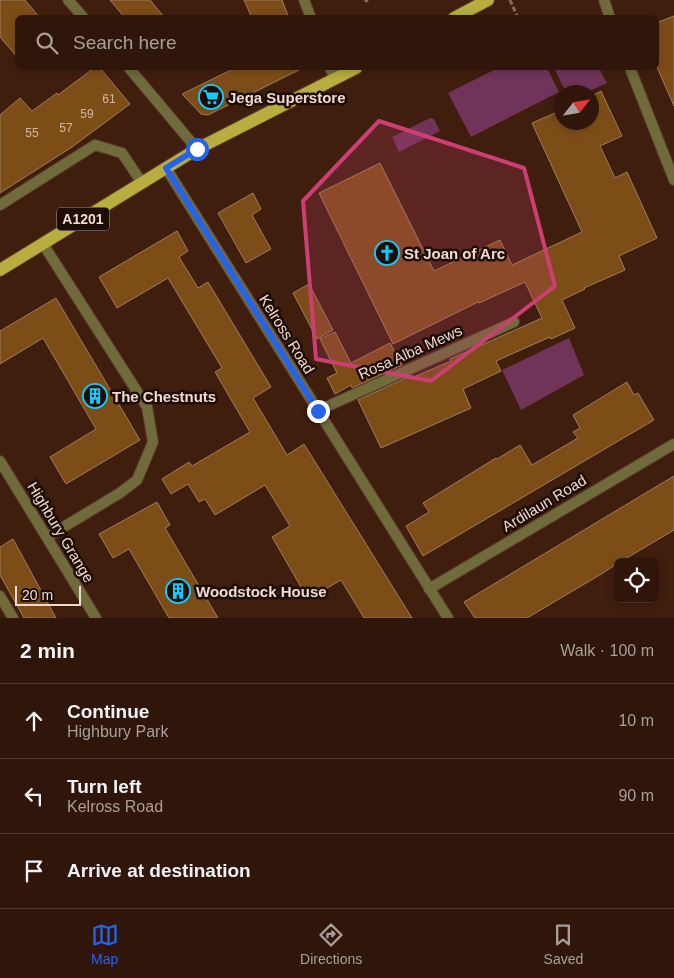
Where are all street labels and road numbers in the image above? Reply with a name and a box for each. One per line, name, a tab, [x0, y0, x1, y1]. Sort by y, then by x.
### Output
road number: A1201	[57, 208, 109, 230]
street label: Kelross Road	[256, 291, 318, 377]
street label: Rosa Alba Mews	[356, 322, 464, 382]
street label: Ardilaun Road	[499, 471, 589, 535]
street label: Highbury Grange	[24, 479, 98, 585]

